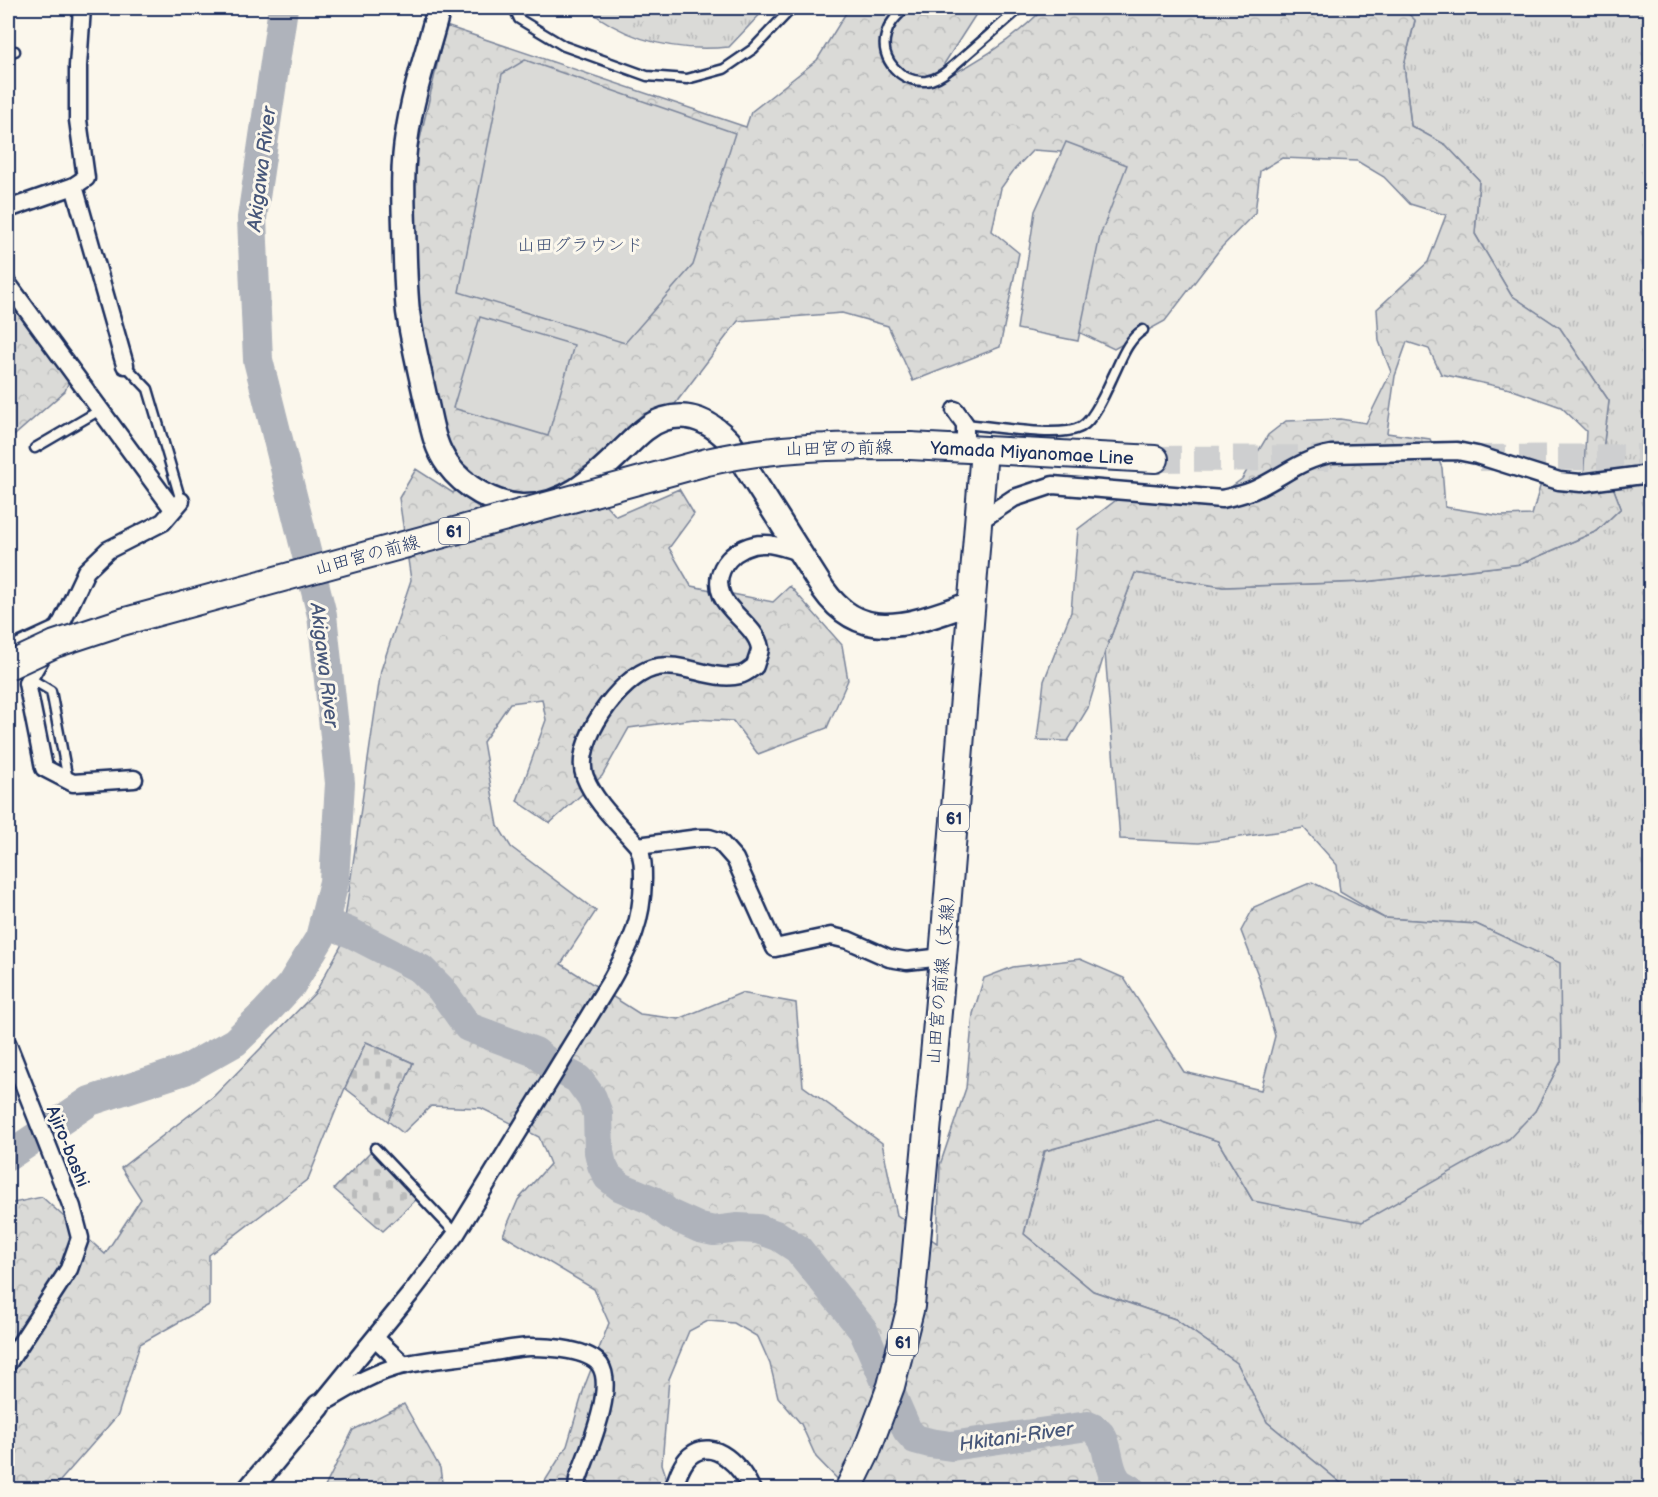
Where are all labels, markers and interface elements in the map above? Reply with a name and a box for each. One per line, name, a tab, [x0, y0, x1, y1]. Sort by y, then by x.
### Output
water label: Akigawa River	[242, 104, 282, 234]
park label: 山田グラウンド	[517, 235, 643, 256]
street label: 山田宮の前線	[785, 437, 893, 460]
street label: Yamada Miyanomae Line	[929, 438, 1134, 469]
road number: 61	[439, 518, 469, 544]
street label: 山田宮の前線	[312, 531, 422, 580]
water label: Akigawa River	[304, 600, 344, 731]
road number: 61	[939, 805, 969, 831]
street label: 山田宮の前線（支線）	[923, 884, 960, 1066]
street label: Ajiro-bashi	[42, 1102, 93, 1190]
road number: 61	[888, 1329, 918, 1355]
water label: Hkitani-River	[957, 1417, 1077, 1457]

